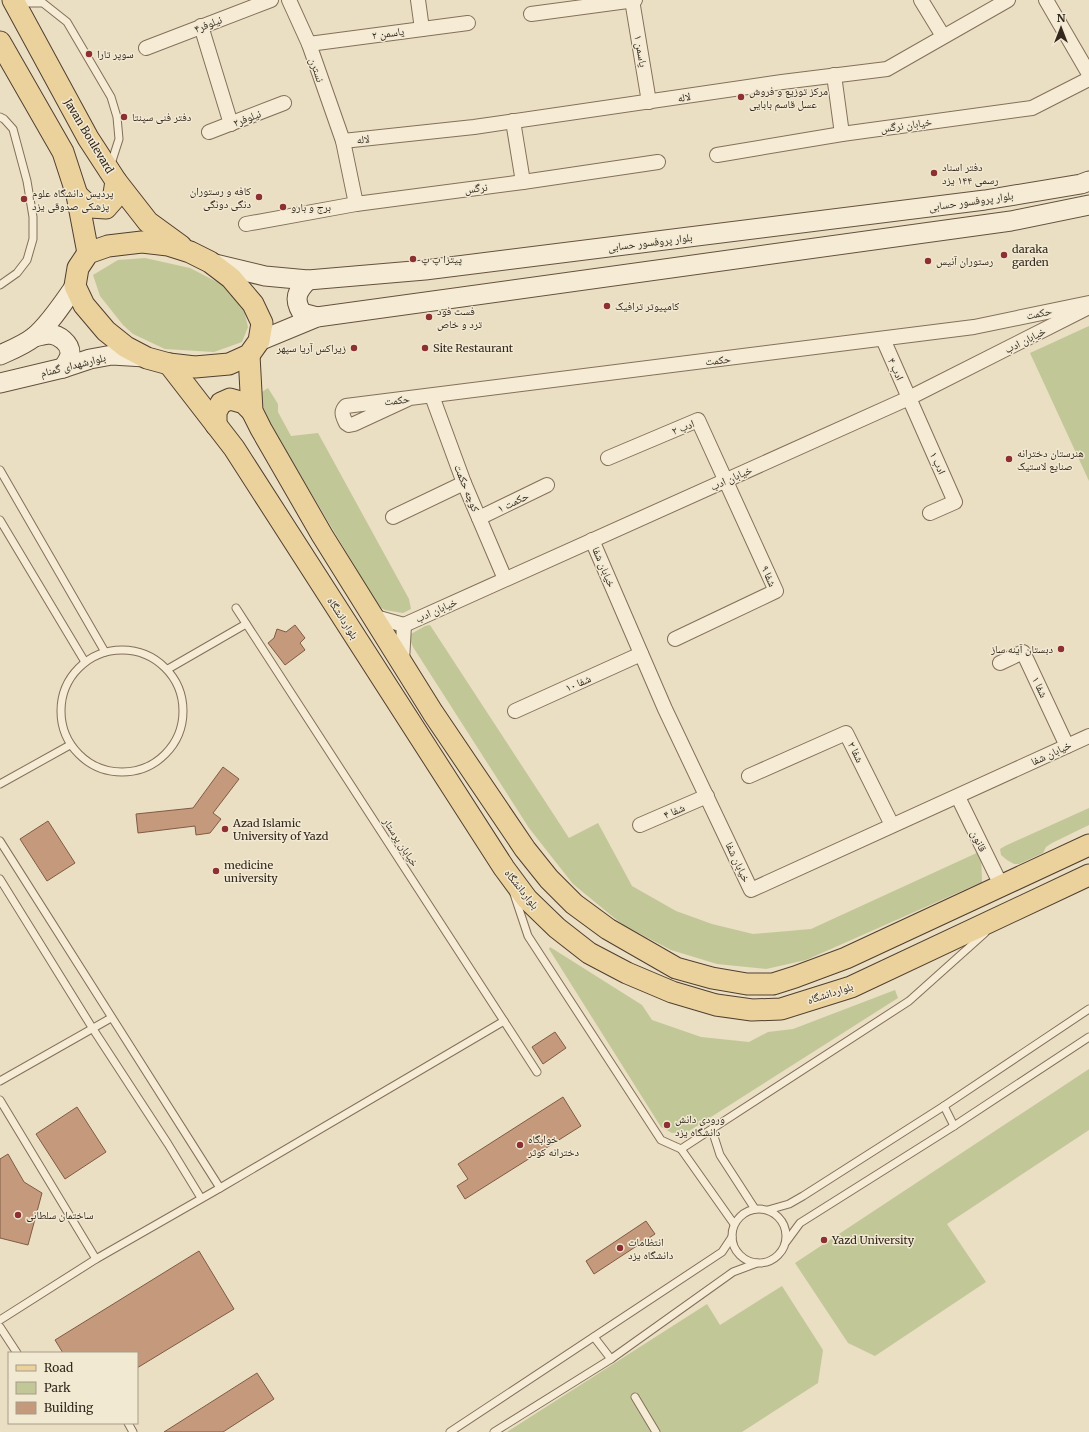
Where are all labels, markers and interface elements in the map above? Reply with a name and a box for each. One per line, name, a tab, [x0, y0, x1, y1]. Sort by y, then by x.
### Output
north arrow	[1041, 8, 1081, 48]
text: N	[1057, 11, 1066, 25]
street label: نیلوفر۴	[192, 12, 224, 36]
street label: یاسمن ۲	[371, 24, 406, 42]
street label: یاسمن ۱	[631, 34, 651, 69]
place label: سوپر تارا	[97, 47, 134, 61]
marker: سوپر تارا	[84, 49, 94, 59]
street label: نسترن	[306, 56, 328, 84]
place label: مرکز توزیع و فروش عسل قاسم بابایی	[749, 84, 828, 112]
street label: لاله	[676, 89, 692, 105]
marker: مرکز توزیع و فروش عسل قاسم بابایی	[736, 92, 746, 102]
street label: Javan Boulevard	[61, 95, 117, 176]
street label: نیلوفر۲	[231, 106, 263, 130]
place label: دفتر فنی سپنتا	[132, 110, 192, 124]
marker: دفتر فنی سپنتا	[119, 112, 129, 122]
street label: خیابان نرگس	[879, 114, 933, 136]
street label: لاله	[356, 131, 370, 147]
place label: دفتر اسناد رسمی ۱۴۴ یزد	[942, 160, 998, 187]
marker: دفتر اسناد رسمی ۱۴۴ یزد	[929, 168, 939, 178]
street label: نرگس	[464, 180, 488, 196]
place label: کافه و رستوران دنگی دونگی	[190, 184, 251, 211]
place label: پردیس دانشگاه علوم پزشکی صدوقی یزد	[32, 186, 114, 213]
street label: بلوار پروفسور حسابی	[928, 188, 1014, 214]
marker: کافه و رستوران دنگی دونگی	[254, 192, 264, 202]
marker: پردیس دانشگاه علوم پزشکی صدوقی یزد	[19, 194, 29, 204]
place label: برج و بارو	[291, 200, 331, 214]
marker: برج و بارو	[278, 202, 288, 212]
street label: بلوار پروفسور حسابی	[607, 230, 693, 254]
place label: daraka garden	[1012, 242, 1050, 269]
marker: daraka garden	[999, 250, 1009, 260]
place label: پیتزا پ پ	[421, 252, 462, 266]
marker: پیتزا پ پ	[408, 254, 418, 264]
place label: رستوران آنیس	[936, 254, 993, 268]
marker: رستوران آنیس	[923, 256, 933, 266]
place label: کامپیوتر ترافیک	[615, 299, 680, 313]
marker: کامپیوتر ترافیک	[602, 301, 612, 311]
street label: حکمت	[1025, 303, 1053, 323]
place label: فست فود ترد و خاص	[437, 304, 483, 331]
marker: فست فود ترد و خاص	[424, 312, 434, 322]
street label: خیابان ادب	[1002, 324, 1048, 356]
place label: زیراکس آریا سپهر	[276, 341, 346, 355]
place label: Site Restaurant	[433, 341, 514, 355]
marker: زیراکس آریا سپهر	[349, 343, 359, 353]
marker: Site Restaurant	[420, 343, 430, 353]
street label: بلوارشهدای گمنام	[39, 350, 107, 380]
street label: حکمت	[704, 351, 732, 369]
street label: ادب ۴	[885, 356, 907, 382]
street label: حکمت	[383, 391, 411, 409]
street label: ادب ۲	[670, 416, 696, 438]
place label: هنرستان دخترانه صنایع لاستیک	[1017, 446, 1084, 473]
street label: ادب ۱	[927, 450, 949, 476]
marker: هنرستان دخترانه صنایع لاستیک	[1004, 454, 1014, 464]
street label: کوچه حکمت	[451, 462, 483, 514]
street label: خیابان ادب	[708, 463, 754, 493]
street label: حکمت ۱	[495, 488, 531, 516]
street label: خیابان شفا	[589, 545, 619, 589]
street label: شفا ۹	[758, 563, 780, 589]
street label: بلواردانشگاه	[324, 594, 362, 642]
street label: خیابان ادب	[413, 595, 459, 625]
place label: دبستان آینه ساز	[990, 642, 1053, 656]
marker: دبستان آینه ساز	[1056, 644, 1066, 654]
street label: شفا ۱۰	[563, 671, 593, 695]
street label: شفا ۱	[1029, 674, 1051, 700]
street label: خیابان شفا	[1029, 738, 1073, 768]
street label: شفا ۲	[845, 739, 867, 765]
street label: شفا ۴	[661, 800, 687, 822]
street label: خیابان پرستار	[380, 814, 422, 869]
place label: Azad Islamic University of Yazd	[232, 816, 329, 843]
marker: Azad Islamic University of Yazd	[220, 824, 230, 834]
street label: قانون	[968, 828, 990, 854]
street label: خیابان شفا	[723, 840, 753, 884]
place label: medicine university	[224, 858, 278, 885]
marker: medicine university	[211, 866, 221, 876]
street label: بلواردانشگاه	[502, 866, 542, 912]
street label: بلواردانشگاه	[805, 979, 855, 1007]
place label: ورودی دانش دانشگاه یزد	[675, 1112, 725, 1139]
marker: ورودی دانش دانشگاه یزد	[662, 1120, 672, 1130]
place label: خوابگاه دخترانه کوثر	[527, 1132, 580, 1159]
marker: خوابگاه دخترانه کوثر	[515, 1140, 525, 1150]
place label: ساختمان سلطانی	[26, 1208, 94, 1222]
marker: ساختمان سلطانی	[13, 1210, 23, 1220]
place label: Yazd University	[831, 1233, 915, 1247]
place label: انتظامات دانشگاه یزد	[628, 1235, 674, 1262]
marker: Yazd University	[819, 1235, 829, 1245]
marker: انتظامات دانشگاه یزد	[615, 1243, 625, 1253]
legend	[8, 1352, 138, 1424]
text: Road	[44, 1360, 73, 1375]
text: Park	[44, 1380, 71, 1395]
text: Building	[44, 1400, 94, 1415]

